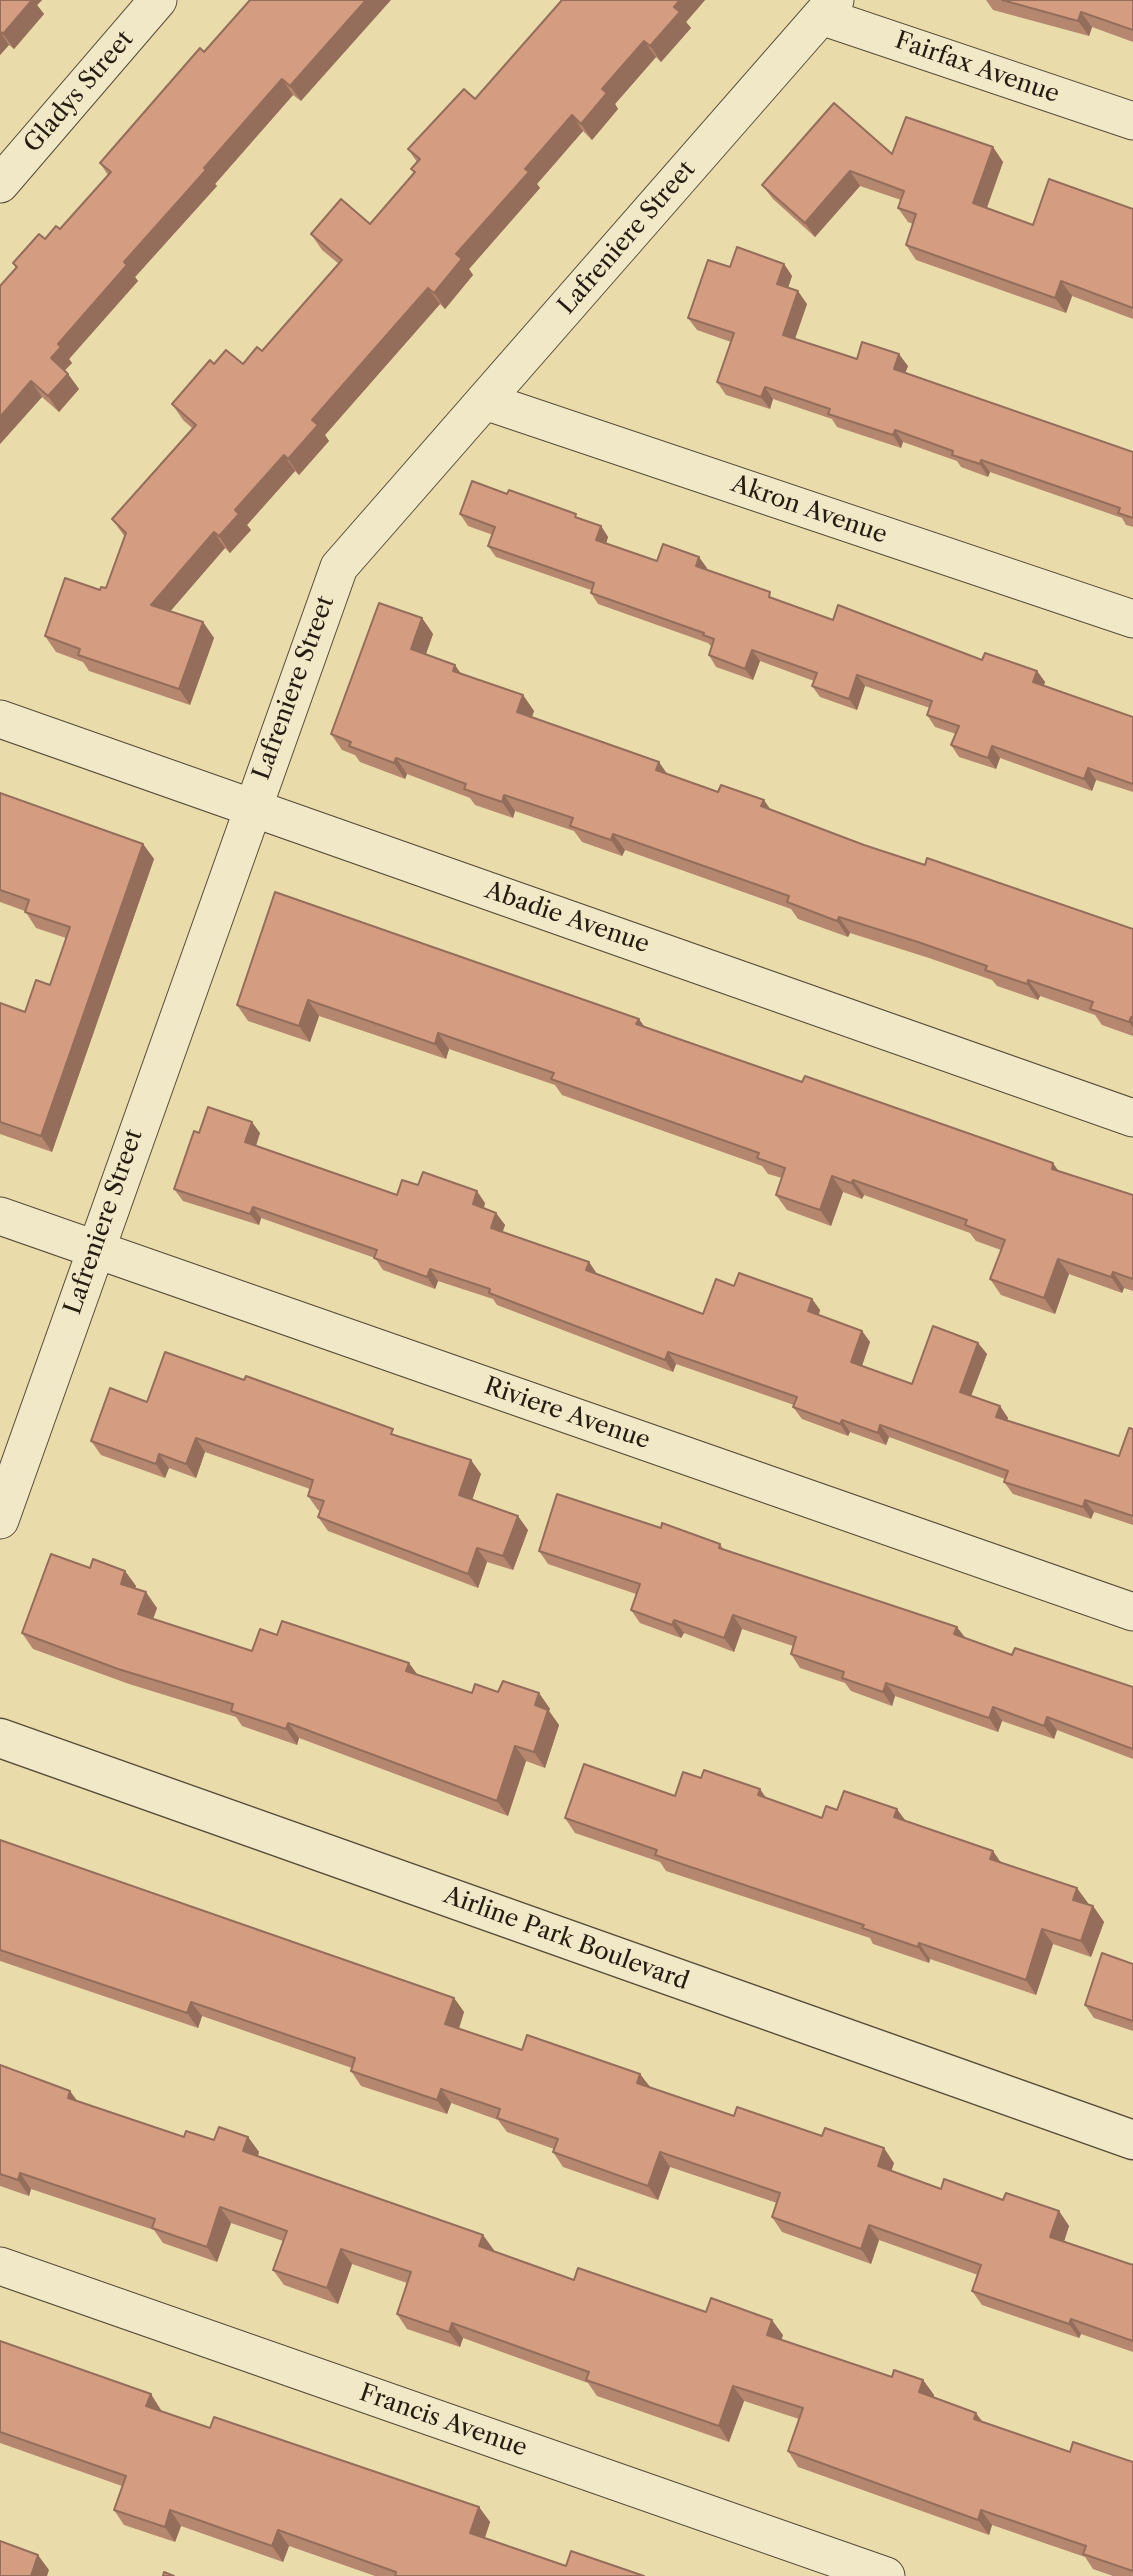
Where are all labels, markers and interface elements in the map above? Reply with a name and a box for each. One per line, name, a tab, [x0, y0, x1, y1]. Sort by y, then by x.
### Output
street label: Gladys Street	[18, 25, 140, 159]
street label: Fairfax Avenue	[891, 26, 1063, 110]
street label: Lafreniere Street	[553, 155, 701, 321]
street label: Akron Avenue	[727, 470, 891, 550]
street label: Lafreniere Street	[247, 592, 341, 784]
street label: Abadie Avenue	[481, 876, 653, 960]
street label: Lafreniere Street	[59, 1126, 149, 1318]
street label: Riviere Avenue	[480, 1372, 654, 1456]
street label: Airline Park Boulevard	[439, 1881, 693, 1997]
street label: Francis Avenue	[355, 2379, 531, 2463]

